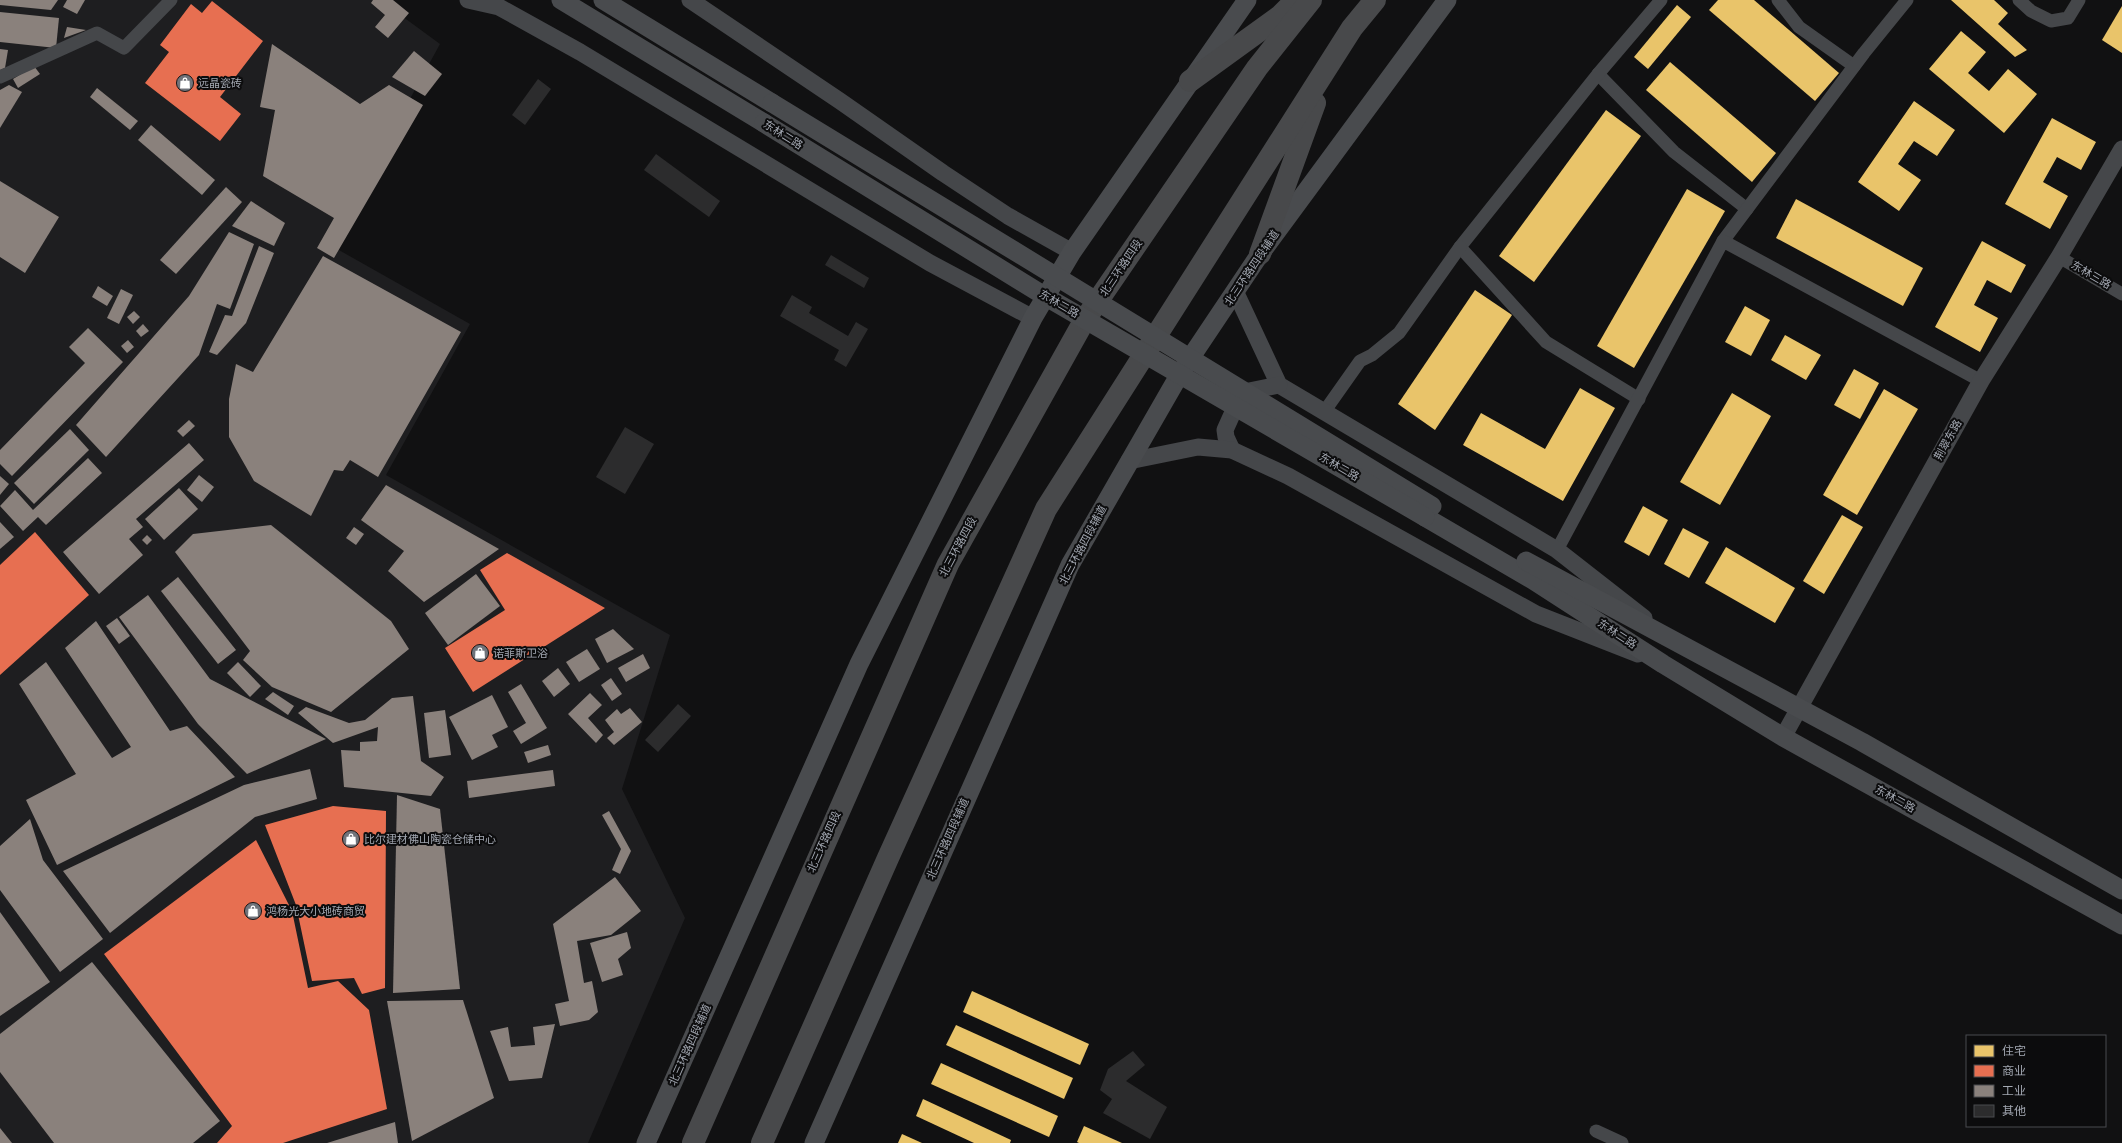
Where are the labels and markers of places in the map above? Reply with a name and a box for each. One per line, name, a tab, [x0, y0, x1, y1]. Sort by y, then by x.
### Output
shop icon: 远晶瓷砖	[175, 73, 195, 93]
place label: 远晶瓷砖	[198, 77, 242, 90]
shop icon: 诺菲斯卫浴	[470, 643, 490, 663]
place label: 诺菲斯卫浴	[493, 647, 548, 660]
shop icon: 比尔建材佛山陶瓷仓储中心	[341, 829, 361, 849]
place label: 比尔建材佛山陶瓷仓储中心	[364, 833, 496, 846]
shop icon: 鸿杨光大小地砖商贸	[243, 901, 263, 921]
place label: 鸿杨光大小地砖商贸	[266, 905, 365, 918]

